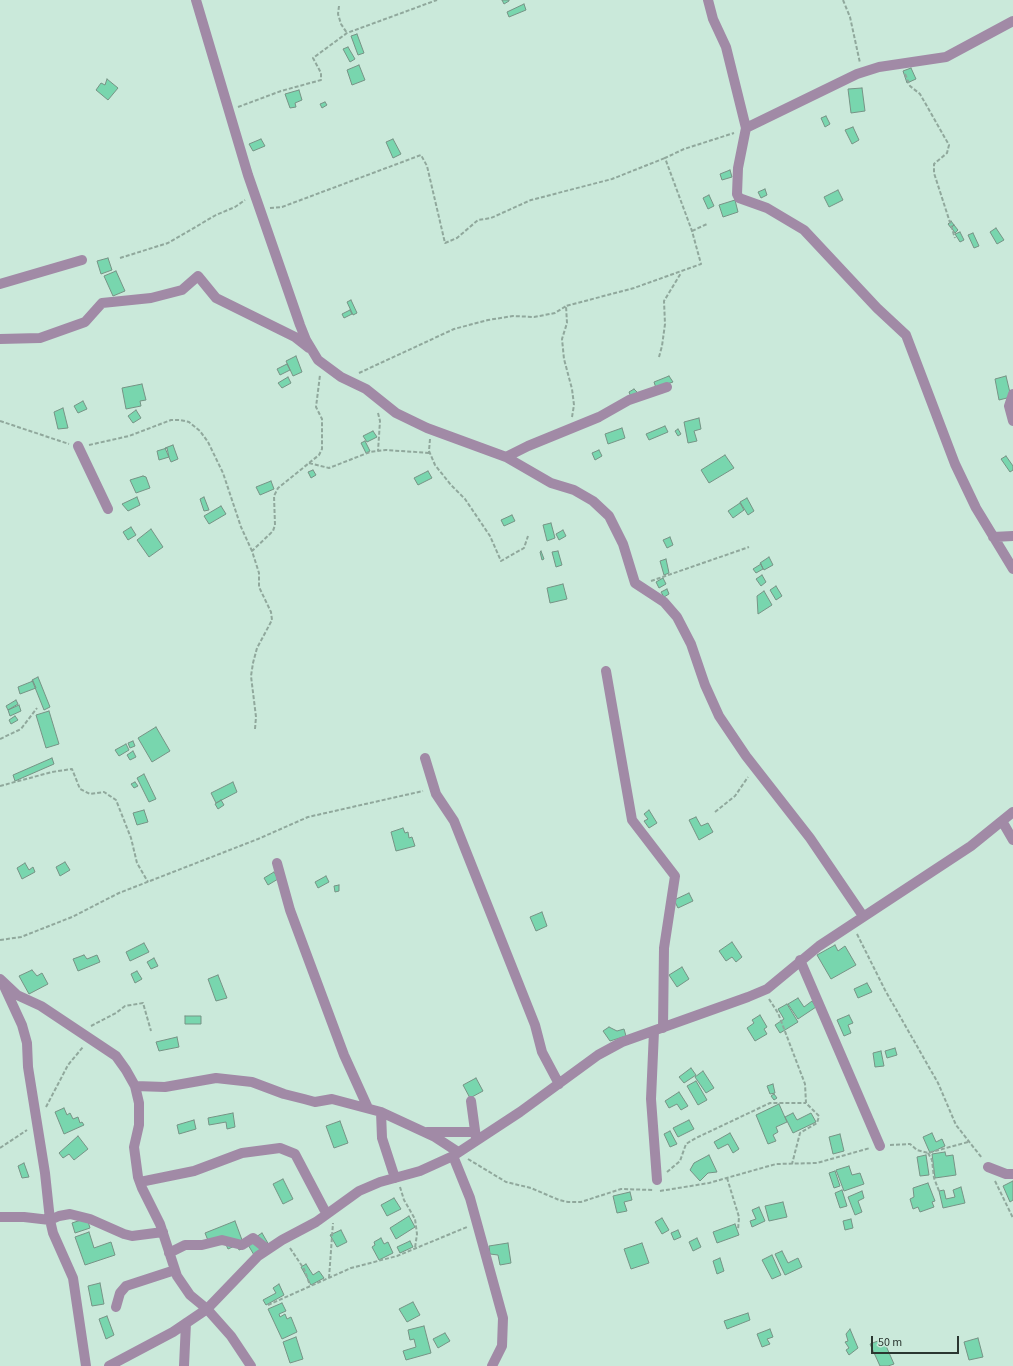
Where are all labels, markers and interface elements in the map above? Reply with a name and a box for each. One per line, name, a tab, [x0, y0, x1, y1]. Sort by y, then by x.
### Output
scale bar	[873, 1328, 961, 1354]
text: 50 m	[878, 1334, 902, 1351]

